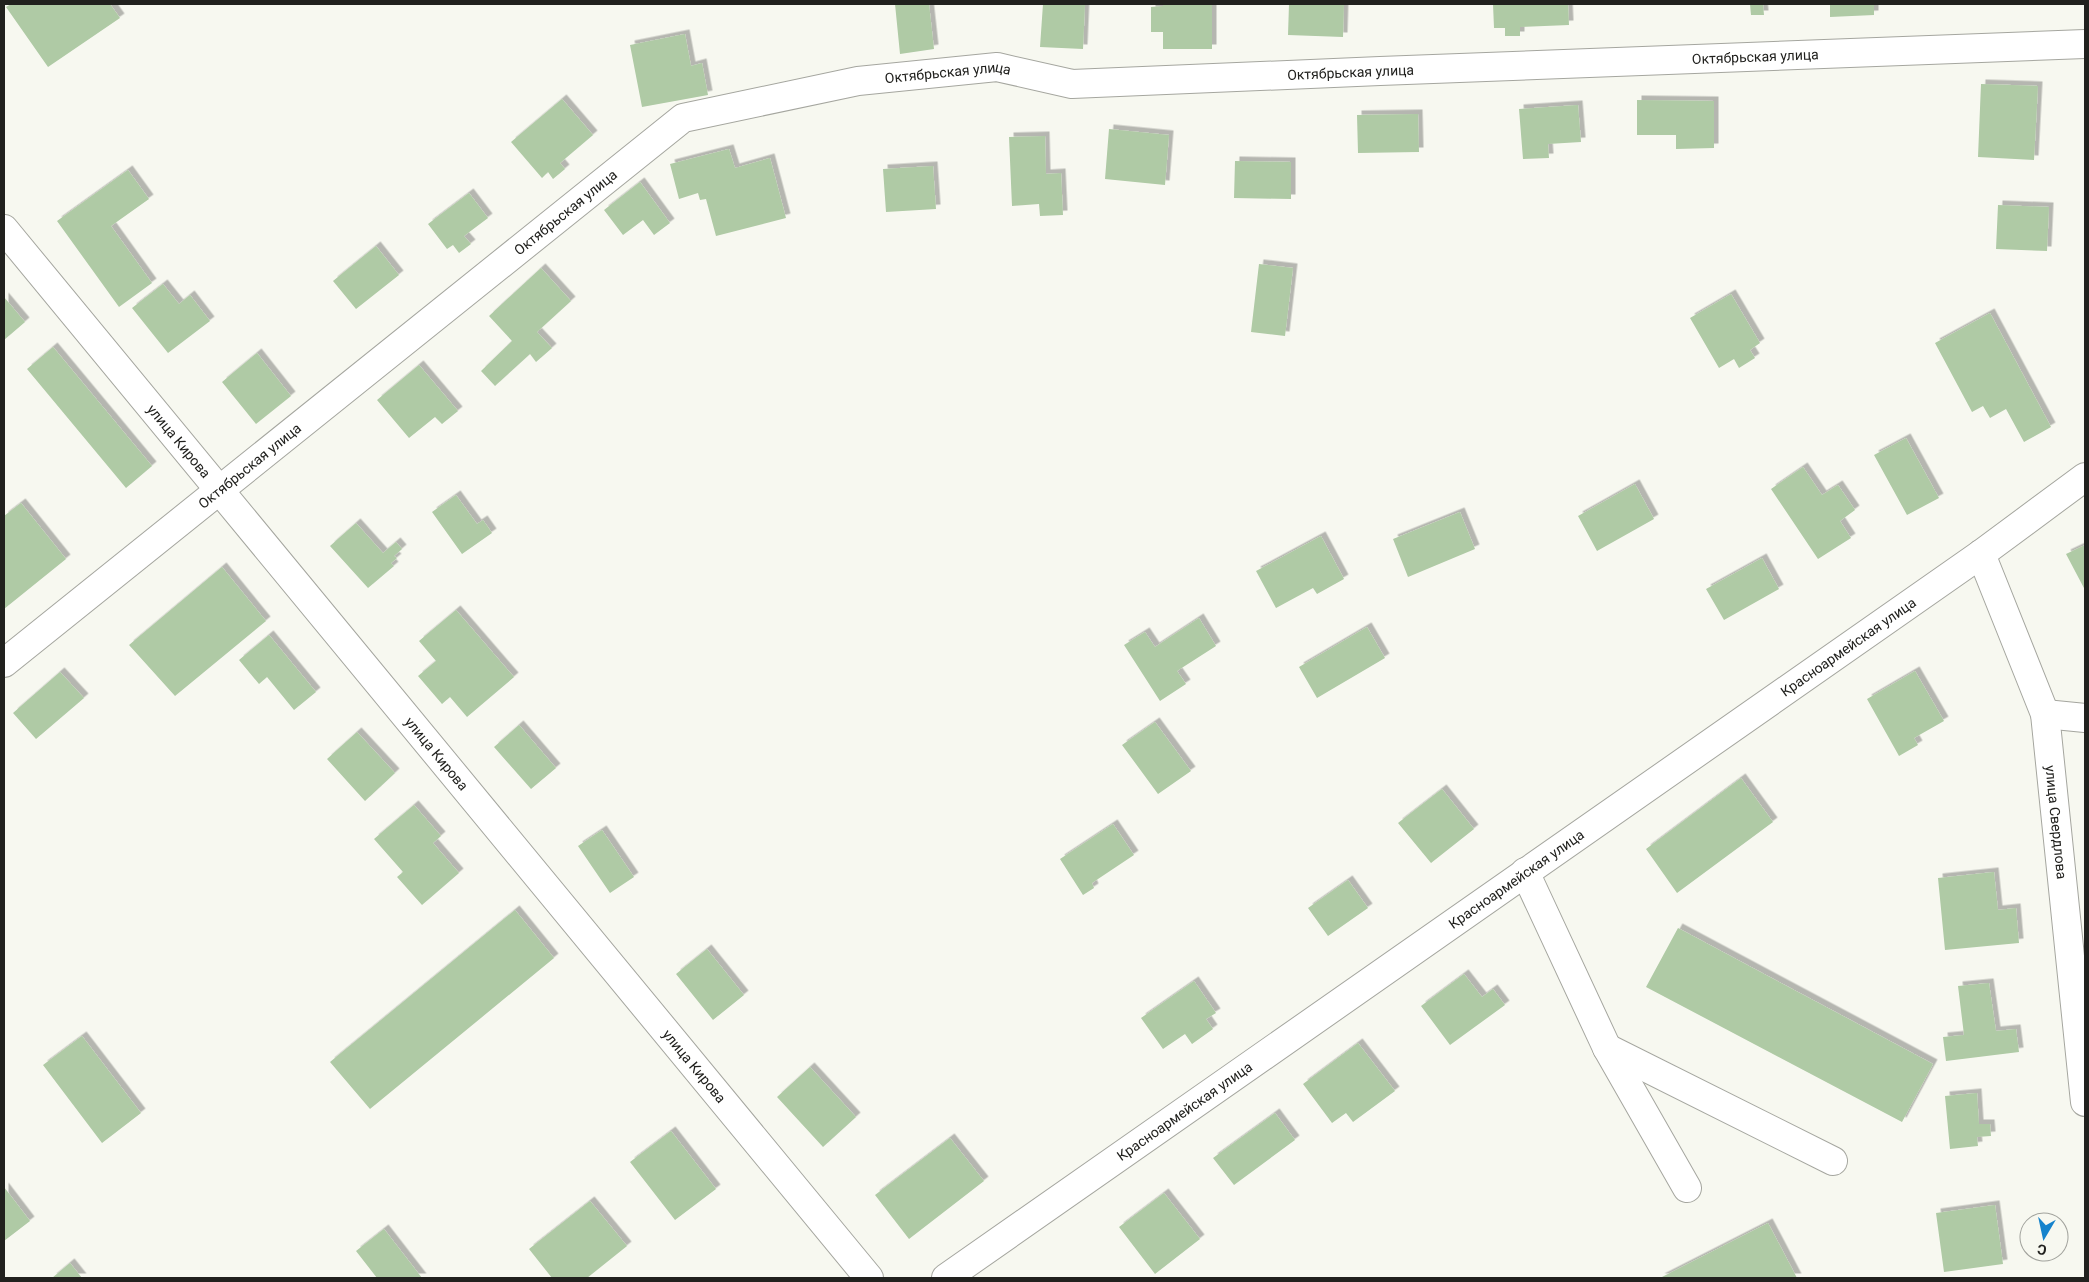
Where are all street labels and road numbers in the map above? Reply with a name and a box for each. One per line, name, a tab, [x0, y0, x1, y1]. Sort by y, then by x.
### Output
street label: Октябрьская улица	[1692, 46, 1819, 67]
street label: Октябрьская улица	[884, 59, 1013, 86]
street label: Октябрьская улица	[1287, 62, 1414, 83]
street label: Октябрьская улица	[511, 166, 620, 258]
street label: улица Кирова	[144, 401, 214, 481]
street label: Октябрьская улица	[195, 420, 304, 512]
street label: Красноармейская улица	[1777, 594, 1919, 700]
street label: улица Кирова	[402, 714, 472, 794]
street label: улица Свердлова	[2042, 764, 2070, 880]
street label: Красноармейская улица	[1446, 826, 1587, 932]
street label: улица Кирова	[659, 1026, 729, 1106]
street label: Красноармейская улица	[1114, 1058, 1255, 1164]

